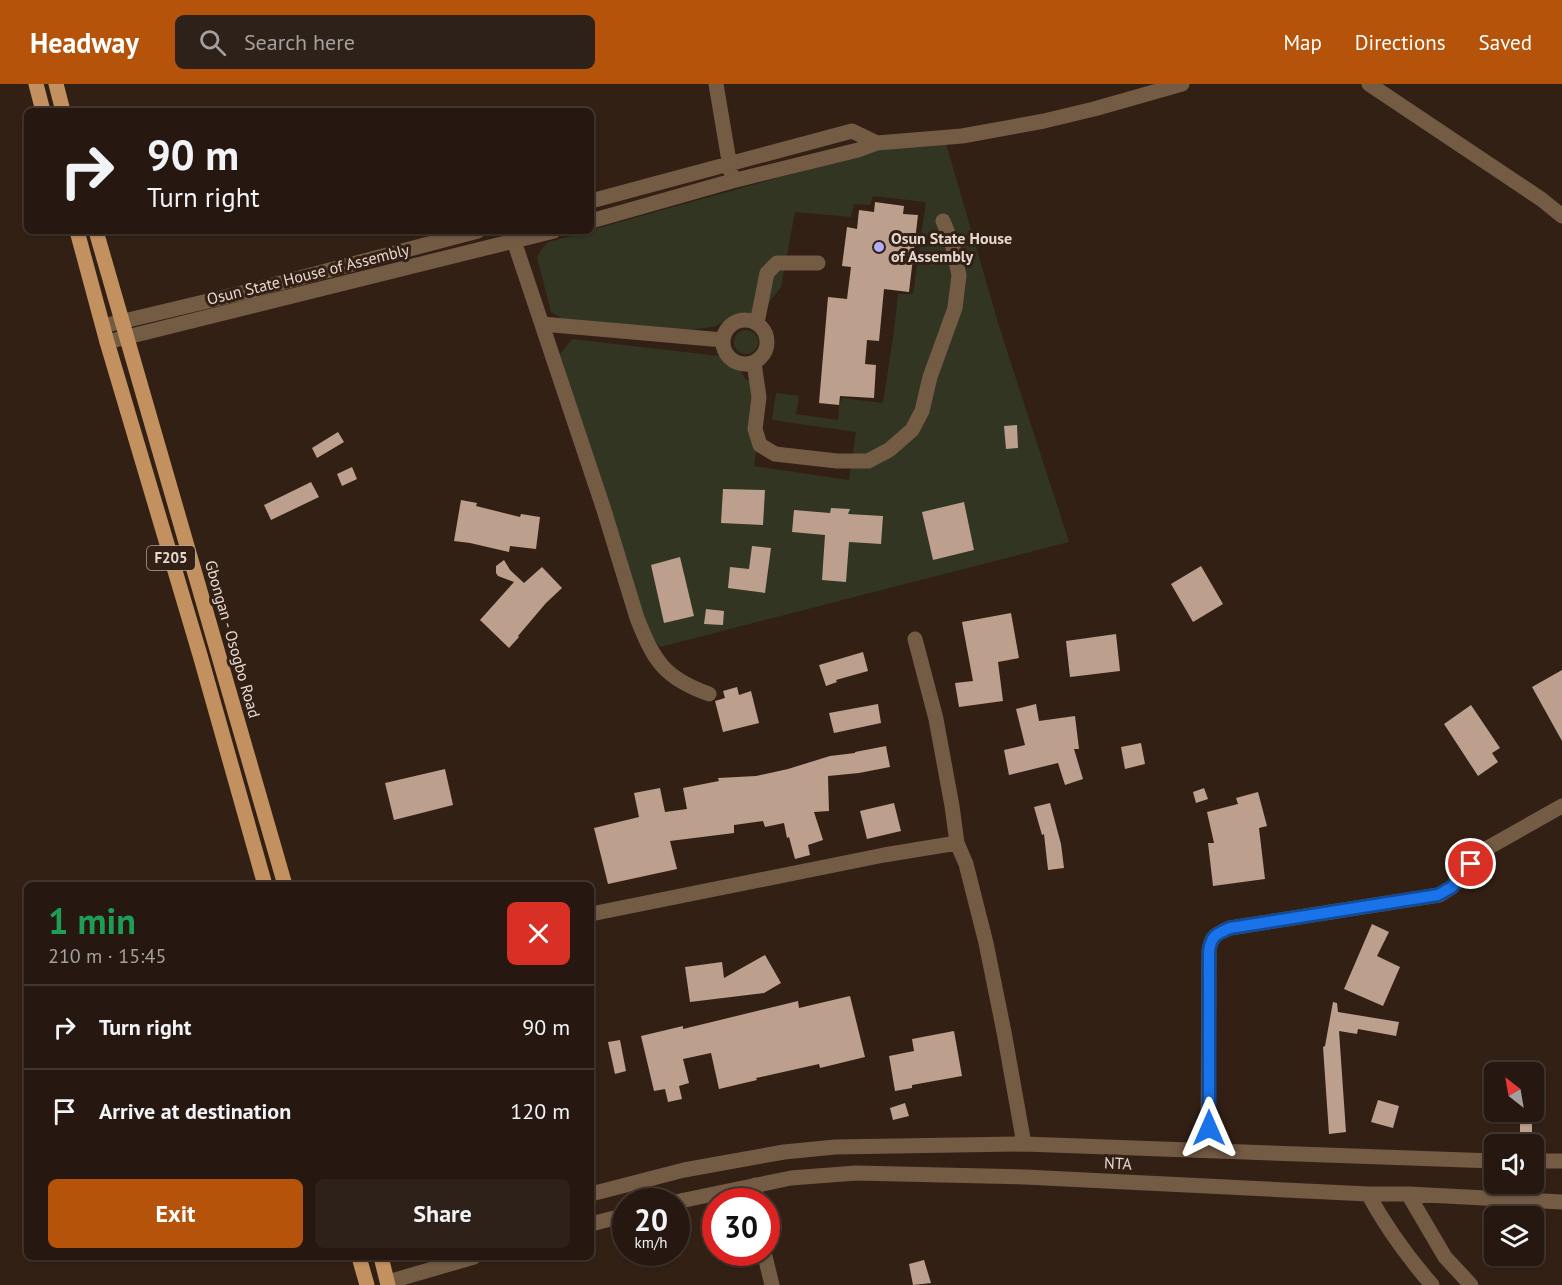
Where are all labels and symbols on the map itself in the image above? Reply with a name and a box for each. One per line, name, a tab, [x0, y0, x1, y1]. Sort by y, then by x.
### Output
place label: Osun State House of Assembly	[891, 228, 1012, 266]
street label: Osun State House of Assembly	[205, 239, 412, 309]
marker: Osun State House of Assembly	[872, 240, 886, 254]
road number: F205	[147, 546, 195, 570]
street label: Gbongan - Osogbo Road	[201, 558, 265, 720]
pin	[1445, 838, 1496, 889]
north arrow	[1484, 1062, 1544, 1122]
position arrow	[1177, 1096, 1241, 1160]
street label: NTA	[1104, 1152, 1133, 1174]
speed limit sign: 30	[702, 1188, 780, 1266]

